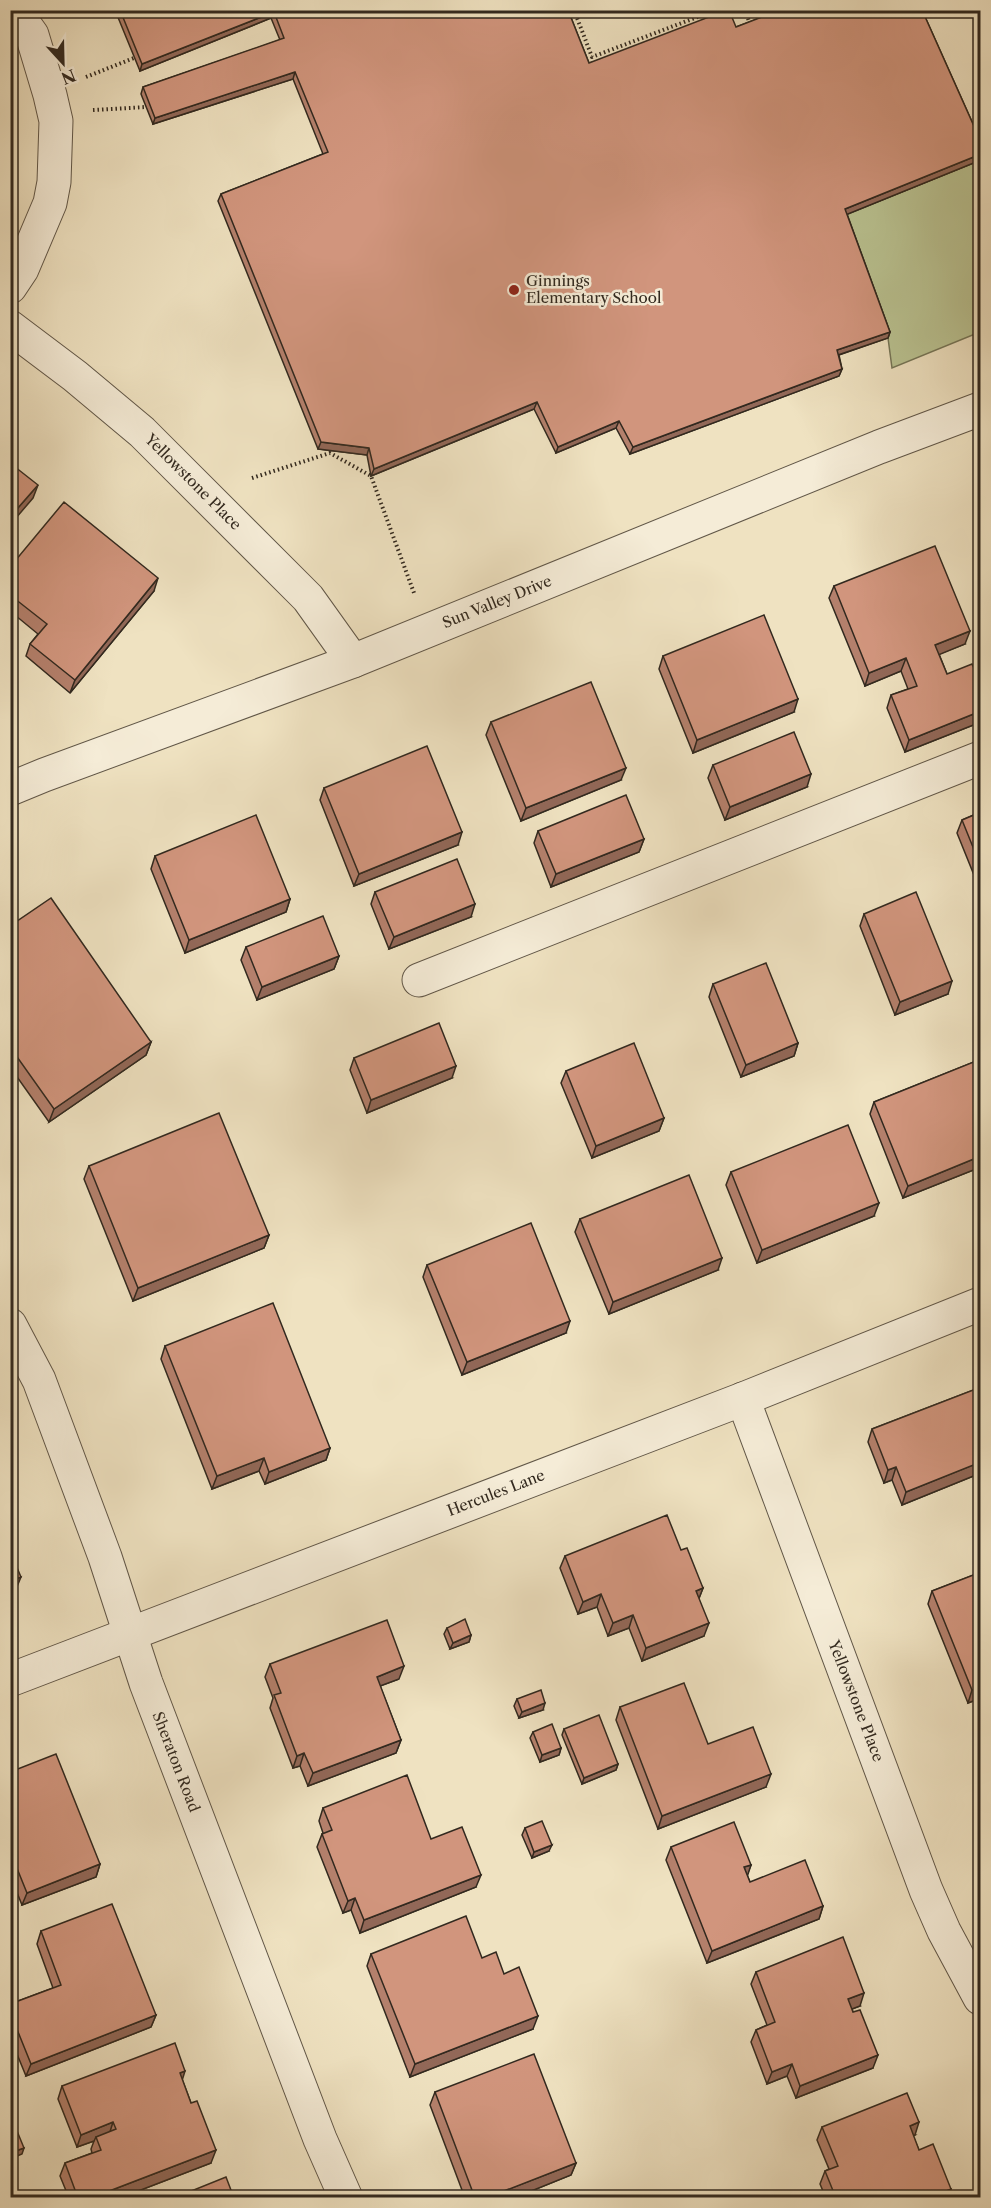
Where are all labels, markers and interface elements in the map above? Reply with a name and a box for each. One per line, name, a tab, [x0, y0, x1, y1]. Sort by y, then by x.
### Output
north arrow	[33, 33, 93, 93]
text: N	[58, 65, 79, 89]
place label: Ginnings Elementary School	[526, 271, 662, 307]
marker: Ginnings Elementary School	[507, 283, 521, 297]
street label: Yellowstone Place	[141, 429, 245, 534]
street label: Sun Valley Drive	[439, 571, 554, 632]
street label: Hercules Lane	[444, 1465, 547, 1520]
street label: Yellowstone Place	[824, 1637, 888, 1764]
street label: Sheraton Road	[149, 1709, 204, 1815]

